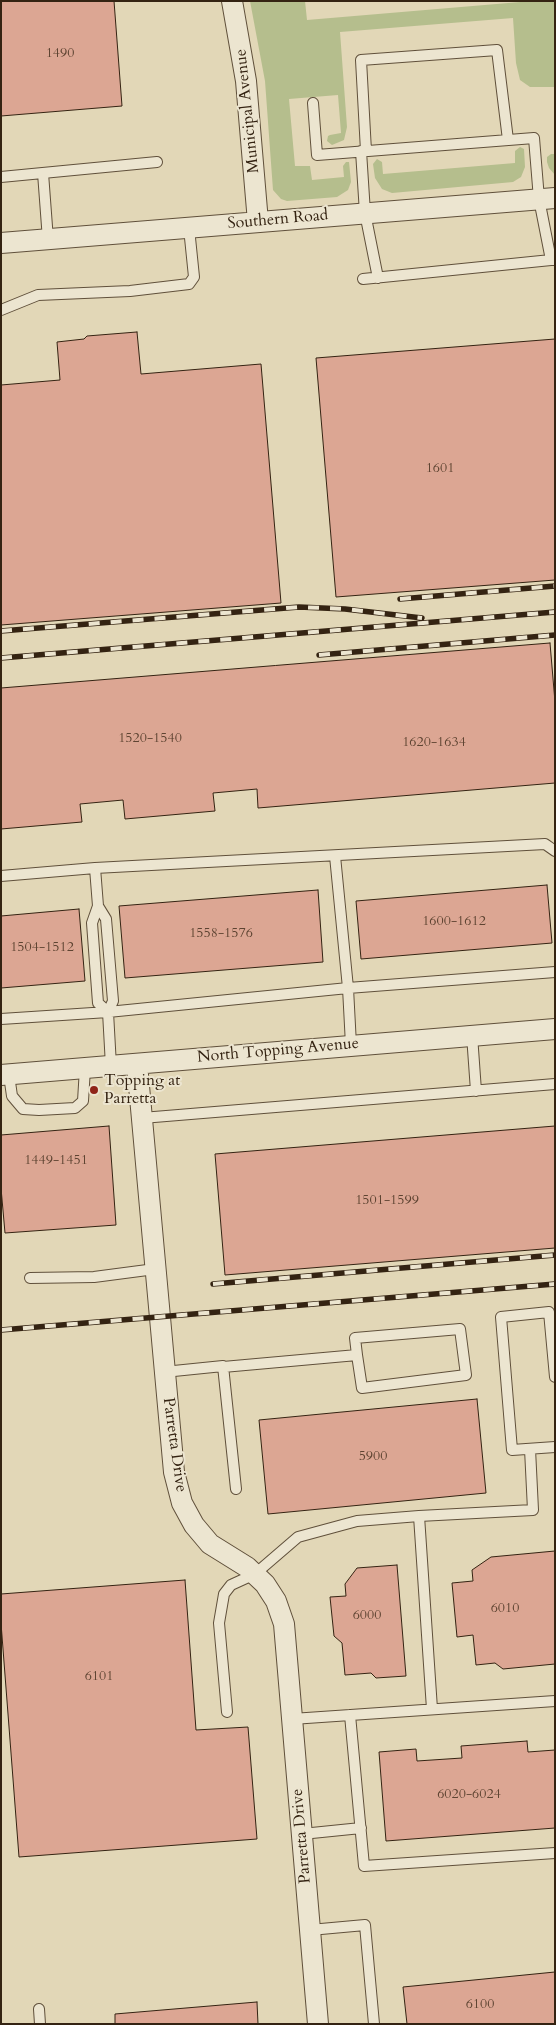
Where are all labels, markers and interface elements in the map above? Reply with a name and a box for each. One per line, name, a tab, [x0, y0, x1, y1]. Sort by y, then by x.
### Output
house number: 1490	[46, 46, 74, 62]
street label: Municipal Avenue	[232, 48, 264, 174]
street label: Southern Road	[227, 206, 329, 234]
house number: 1601	[426, 461, 454, 477]
house number: 1520-1540	[118, 731, 182, 747]
house number: 1620-1634	[402, 735, 466, 751]
house number: 1600-1612	[422, 914, 486, 930]
house number: 1558-1576	[189, 926, 253, 942]
house number: 1504-1512	[10, 940, 74, 956]
street label: North Topping Avenue	[196, 1034, 360, 1068]
place label: Topping at Parretta	[104, 1071, 180, 1109]
marker: Topping at Parretta	[88, 1084, 100, 1096]
house number: 1449-1451	[24, 1153, 88, 1169]
house number: 1501-1599	[355, 1193, 419, 1209]
street label: Parretta Drive	[158, 1396, 190, 1494]
house number: 5900	[359, 1449, 387, 1465]
house number: 6010	[491, 1601, 519, 1617]
house number: 6000	[353, 1608, 381, 1624]
house number: 6101	[85, 1669, 113, 1685]
house number: 6020-6024	[437, 1787, 501, 1803]
street label: Parretta Drive	[288, 1788, 316, 1884]
house number: 6100	[466, 1997, 494, 2013]

